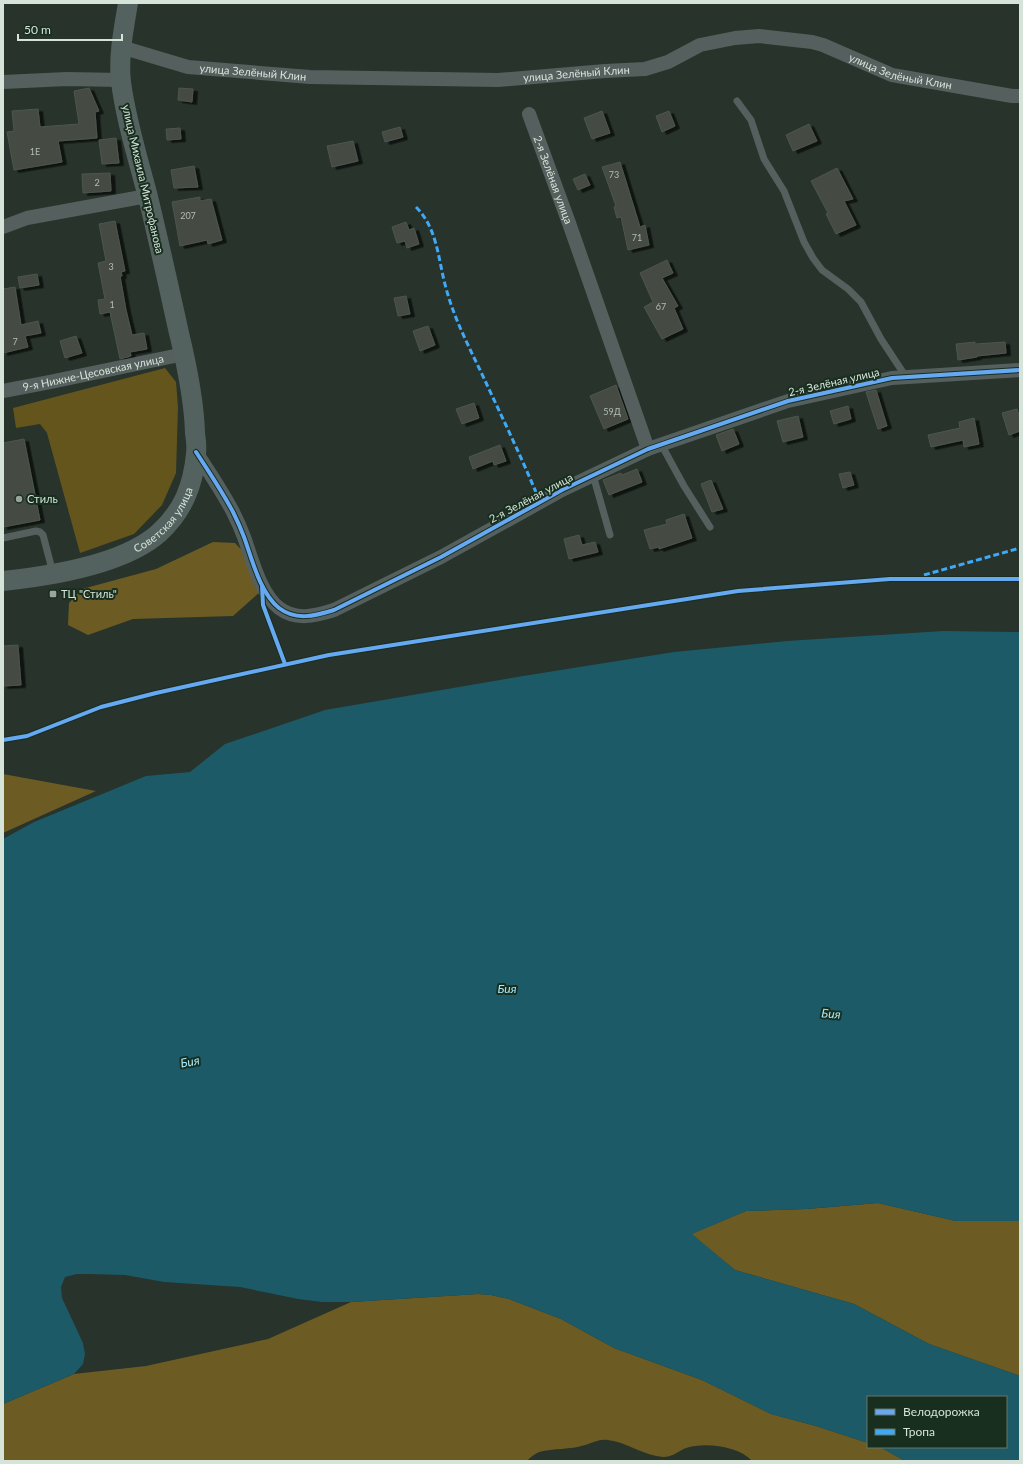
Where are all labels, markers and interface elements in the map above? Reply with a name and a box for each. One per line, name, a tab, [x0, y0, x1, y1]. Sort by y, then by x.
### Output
scale bar	[18, 16, 122, 42]
text: 50 m	[24, 22, 51, 37]
street label: улица Зелёный Клин	[847, 50, 953, 91]
street label: улица Зелёный Клин	[199, 61, 307, 83]
street label: улица Зелёный Клин	[523, 63, 630, 84]
street label: улица Михаила Митрофанова	[120, 103, 167, 255]
street label: 2-я Зелёная улица	[531, 134, 576, 225]
house number: 1Е	[30, 146, 40, 157]
house number: 73	[609, 169, 619, 180]
house number: 2	[94, 177, 100, 188]
house number: 207	[180, 210, 196, 221]
house number: 71	[632, 232, 642, 243]
house number: 3	[108, 261, 114, 272]
house number: 1	[109, 299, 115, 310]
house number: 67	[656, 301, 666, 312]
house number: 7	[12, 336, 18, 347]
street label: 9-я Нижне-Цесовская улица	[21, 351, 165, 393]
street label: 2-я Зелёная улица	[787, 365, 881, 398]
house number: 59Д	[603, 406, 621, 417]
street label: 2-я Зелёная улица	[487, 470, 575, 525]
street label: Советская улица	[131, 485, 195, 555]
place label: Стиль	[27, 492, 58, 505]
marker: Стиль	[14, 494, 24, 504]
place label: ТЦ "Стиль"	[61, 587, 117, 600]
marker: ТЦ "Стиль"	[48, 589, 58, 599]
water label: Бия	[497, 981, 517, 996]
water label: Бия	[821, 1005, 841, 1022]
water label: Бия	[179, 1052, 201, 1071]
legend	[867, 1396, 1007, 1448]
text: Велодорожка	[903, 1404, 980, 1419]
text: Тропа	[903, 1424, 935, 1439]

